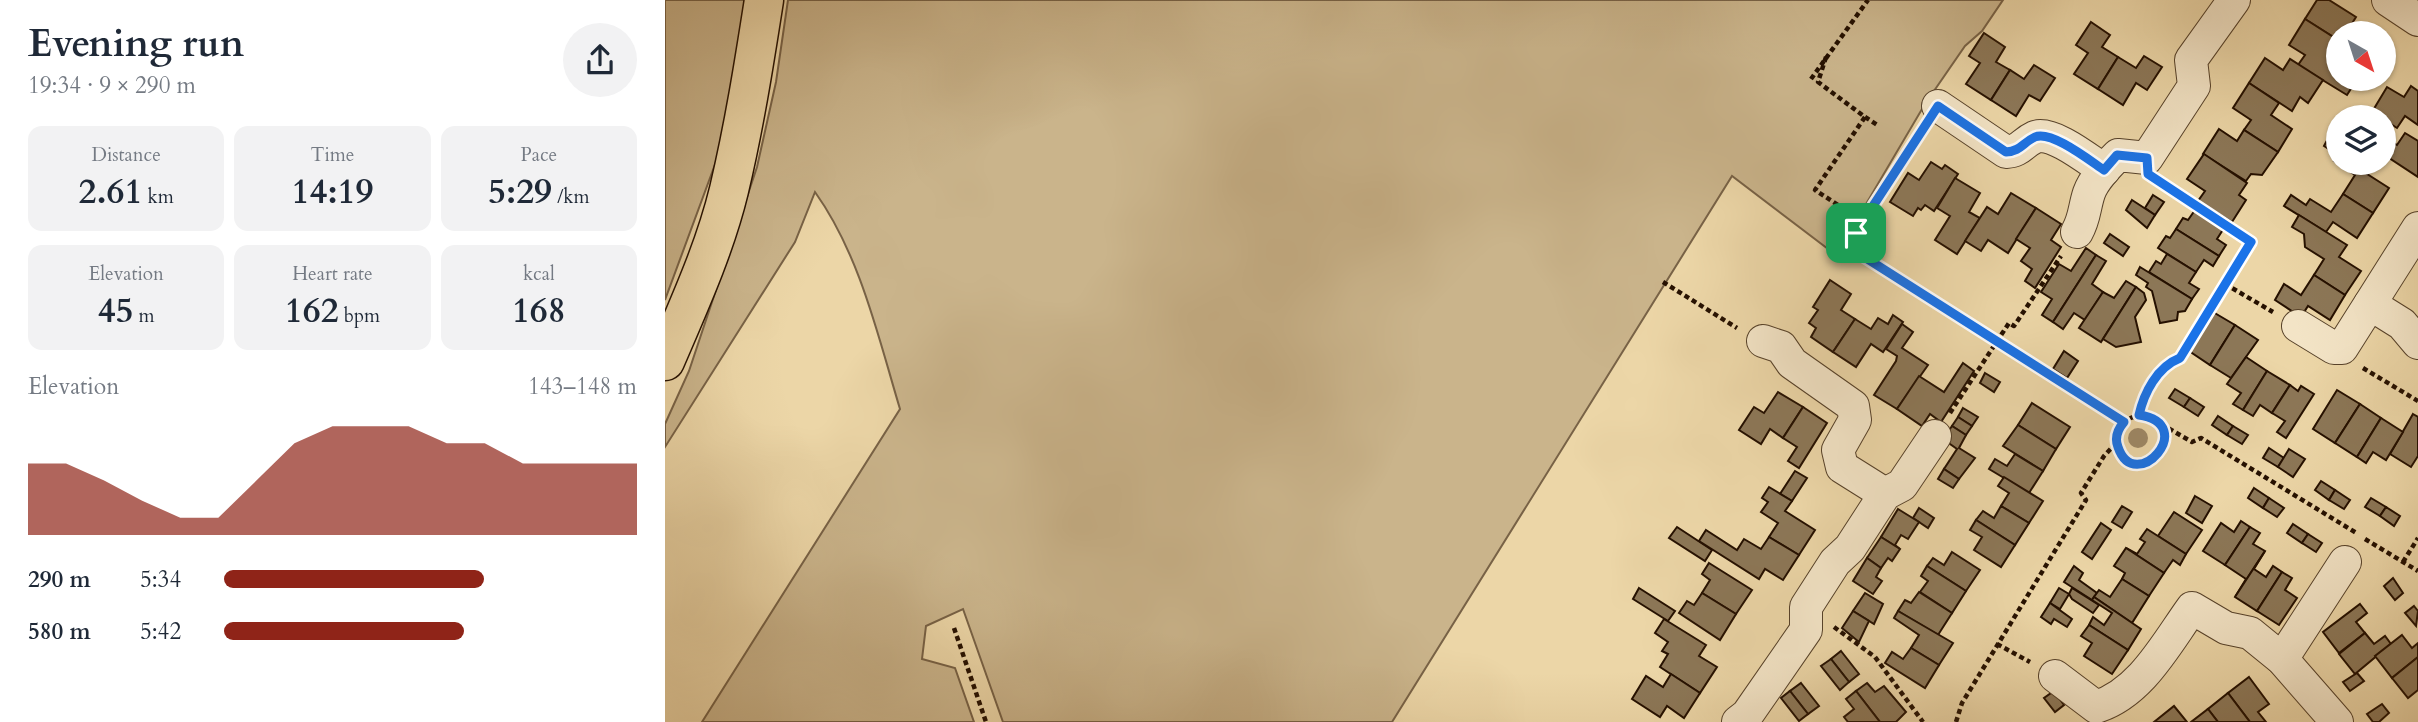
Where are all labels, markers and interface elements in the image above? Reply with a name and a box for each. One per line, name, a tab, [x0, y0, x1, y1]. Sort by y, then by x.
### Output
text: Evening run	[28, 18, 244, 70]
north arrow	[2326, 21, 2396, 91]
map controls	[2326, 21, 2396, 175]
button: share	[563, 23, 637, 97]
text: 19:34 · 9 × 290 m	[28, 70, 196, 101]
button: layers	[2326, 105, 2396, 175]
text: Distance	[91, 142, 161, 168]
text: Time	[311, 142, 354, 168]
text: Pace	[520, 142, 557, 168]
text: 2.61	[79, 168, 142, 216]
text: 14:19	[292, 168, 373, 216]
text: 5:29	[488, 168, 552, 216]
text: km	[142, 184, 174, 210]
text: /km	[552, 184, 590, 210]
pin	[1826, 203, 1886, 263]
icon: arrive	[1837, 214, 1875, 252]
text: Elevation	[88, 261, 164, 287]
text: Heart rate	[292, 261, 373, 287]
text: kcal	[523, 261, 555, 287]
text: 45	[98, 287, 134, 335]
text: 162	[285, 287, 339, 335]
text: 168	[512, 287, 566, 335]
text: m	[134, 303, 155, 329]
text: bpm	[339, 303, 380, 329]
text: Elevation	[28, 371, 119, 402]
text: 143–148 m	[528, 371, 637, 402]
text: 290 m	[28, 564, 91, 595]
text: 5:34	[140, 564, 181, 595]
text: 580 m	[28, 616, 91, 647]
text: 5:42	[140, 616, 181, 647]

